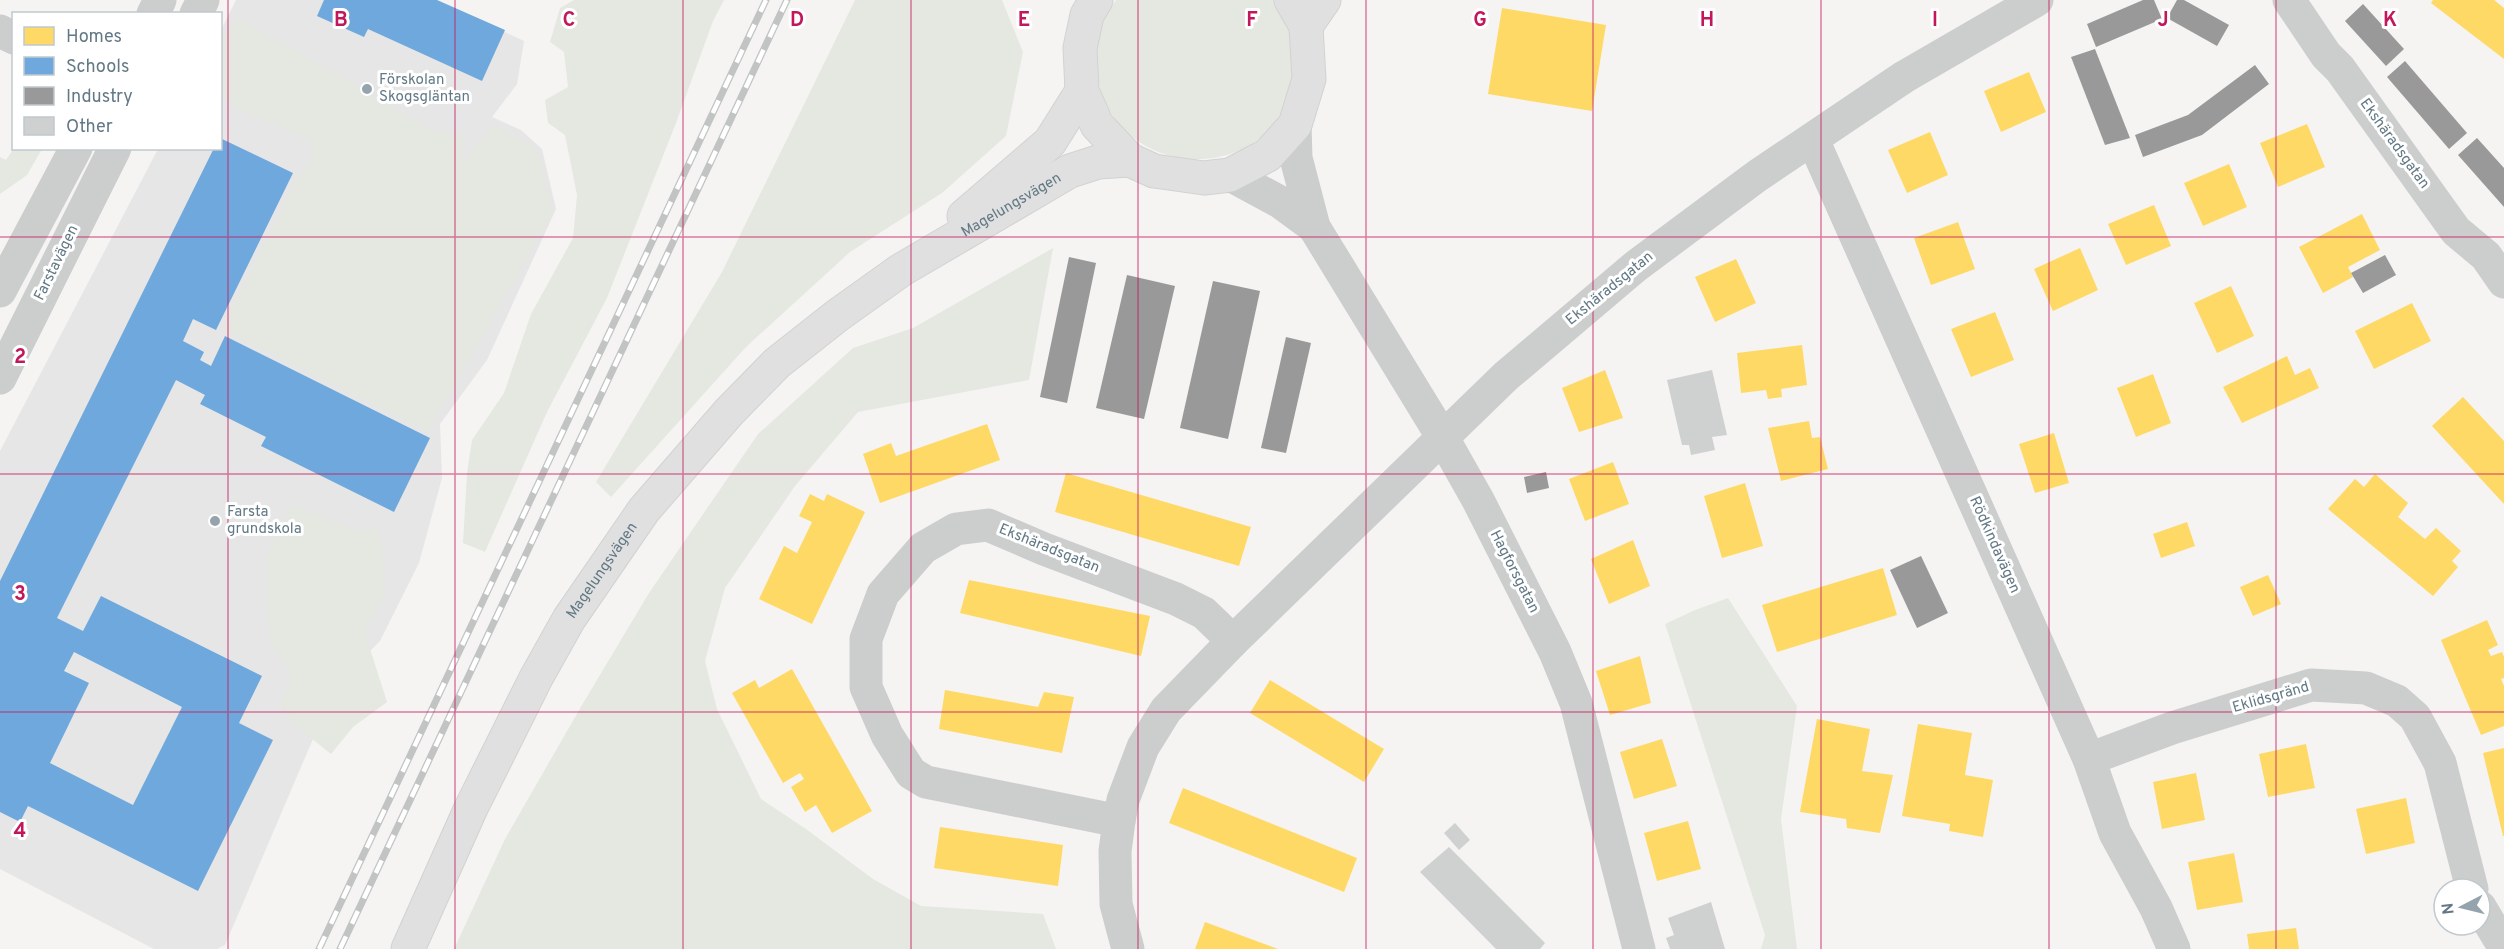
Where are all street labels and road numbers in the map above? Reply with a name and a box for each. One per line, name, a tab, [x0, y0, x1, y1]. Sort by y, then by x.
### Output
street label: Ekshäradsgatan	[2355, 95, 2433, 193]
street label: Magelungsvägen	[958, 169, 1065, 242]
street label: Farstavägen	[31, 222, 83, 304]
street label: Ekshäradsgatan	[1562, 248, 1658, 330]
street label: Rödkindavägen	[1964, 494, 2024, 596]
street label: Magelungsvägen	[562, 519, 642, 623]
street label: Ekshäradsgatan	[996, 520, 1102, 578]
street label: Hagforsgatan	[1485, 527, 1543, 617]
street label: Eklidsgränd	[2230, 678, 2312, 718]

